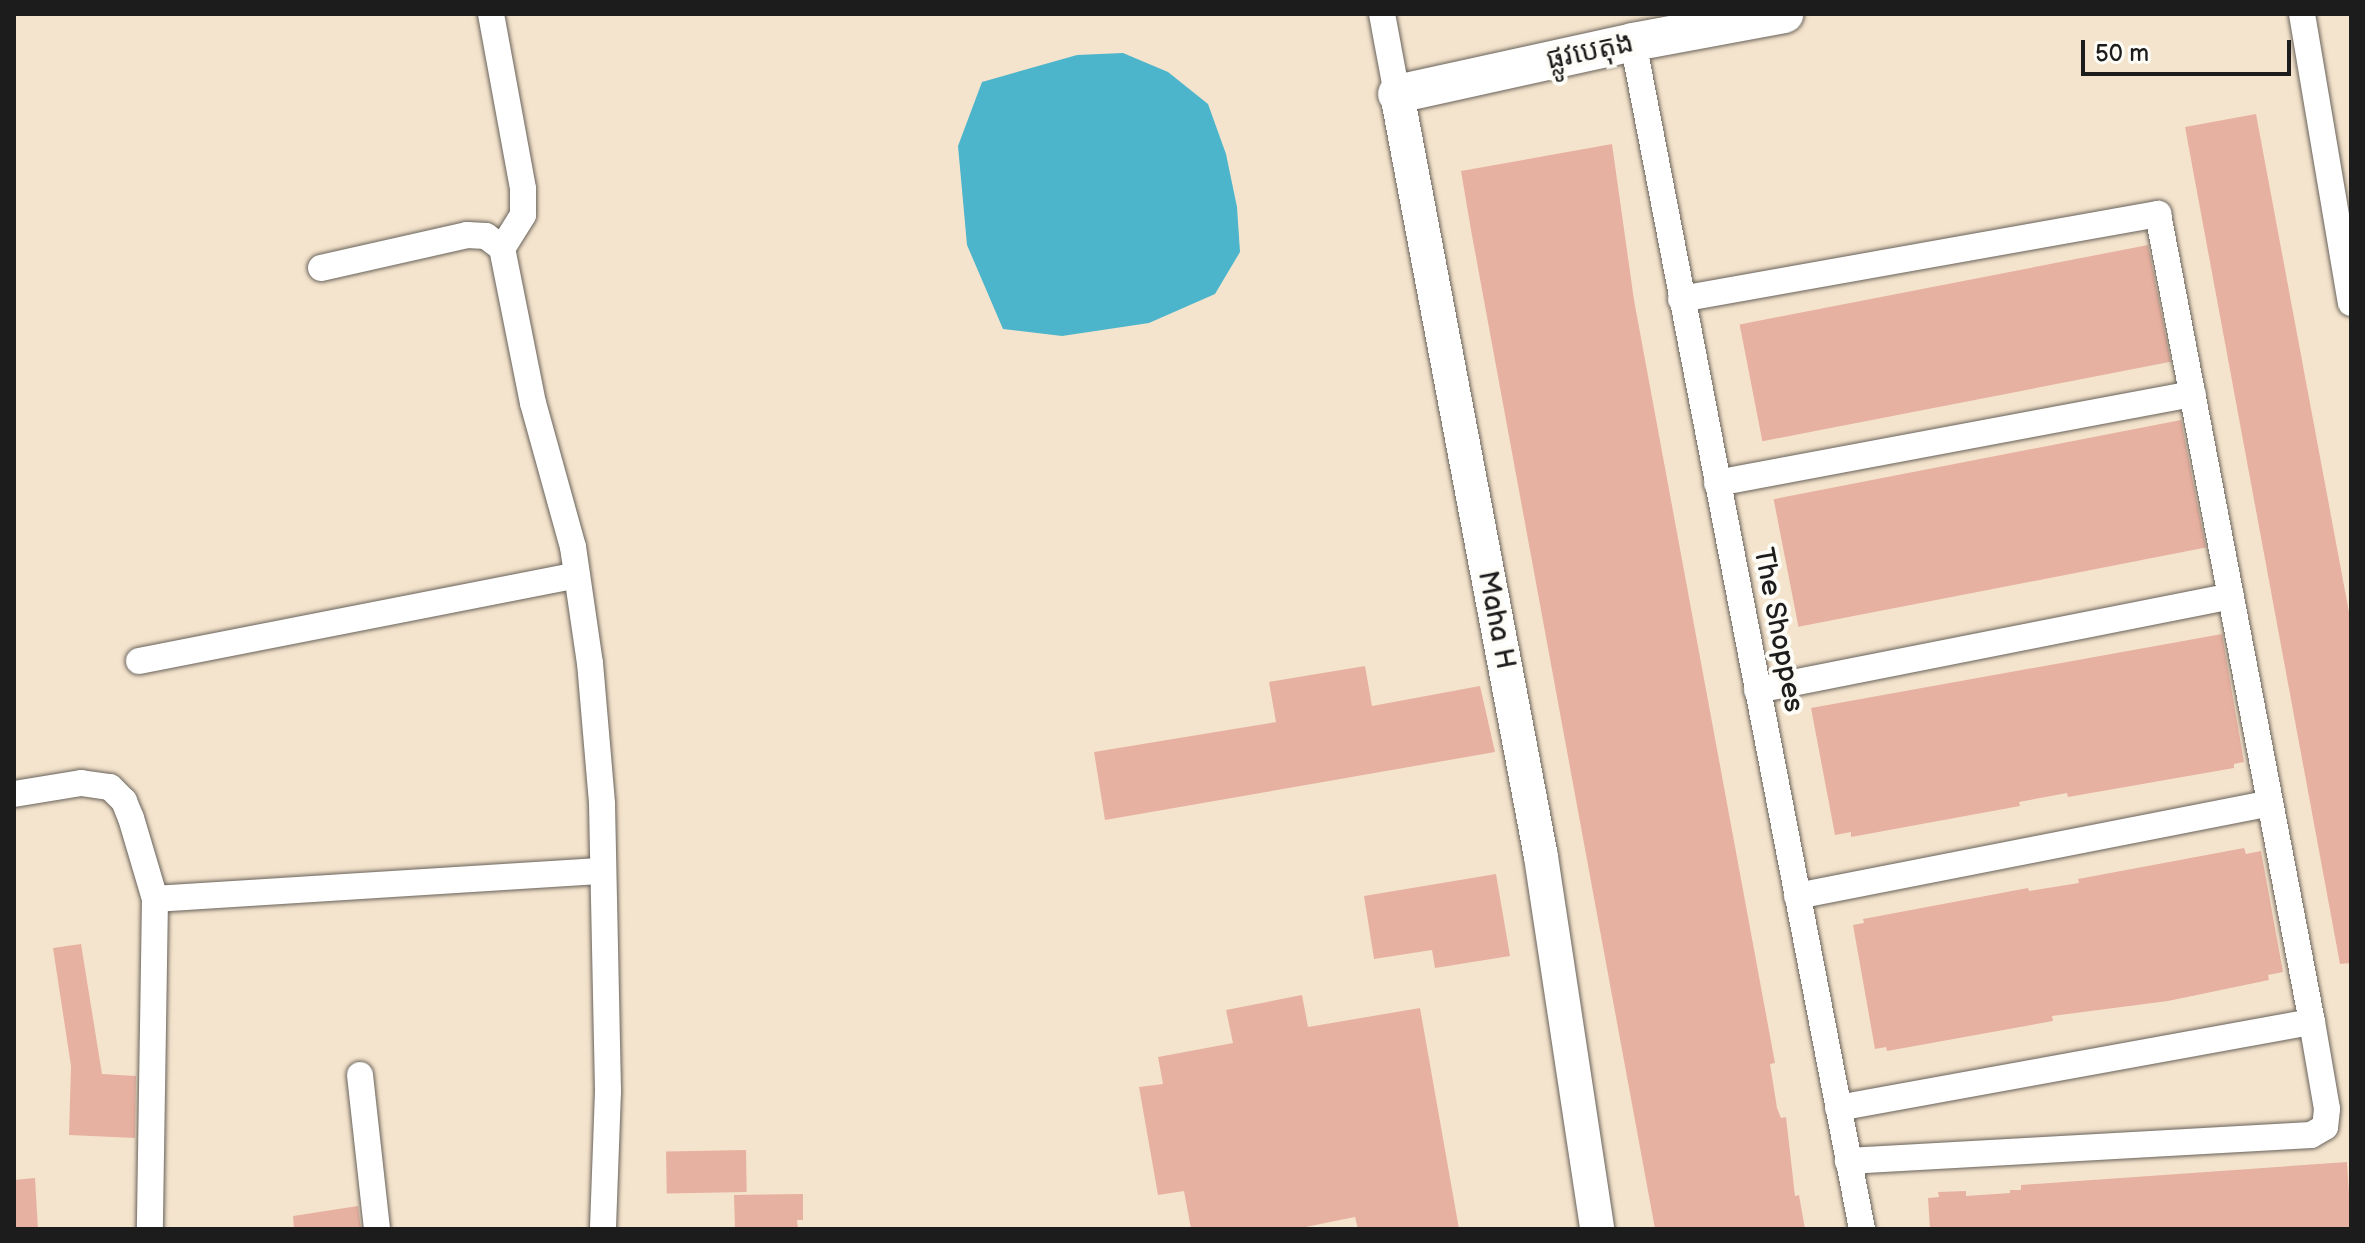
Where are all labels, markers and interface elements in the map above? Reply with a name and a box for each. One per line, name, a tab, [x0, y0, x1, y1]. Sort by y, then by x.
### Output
scale bar	[2085, 24, 2295, 74]
street label: ផ្លូវបេតុង	[1543, 26, 1637, 78]
text: 50 m	[2095, 39, 2149, 68]
street label: The Shoppes	[1746, 545, 1810, 715]
street label: Maha H	[1470, 568, 1522, 672]

